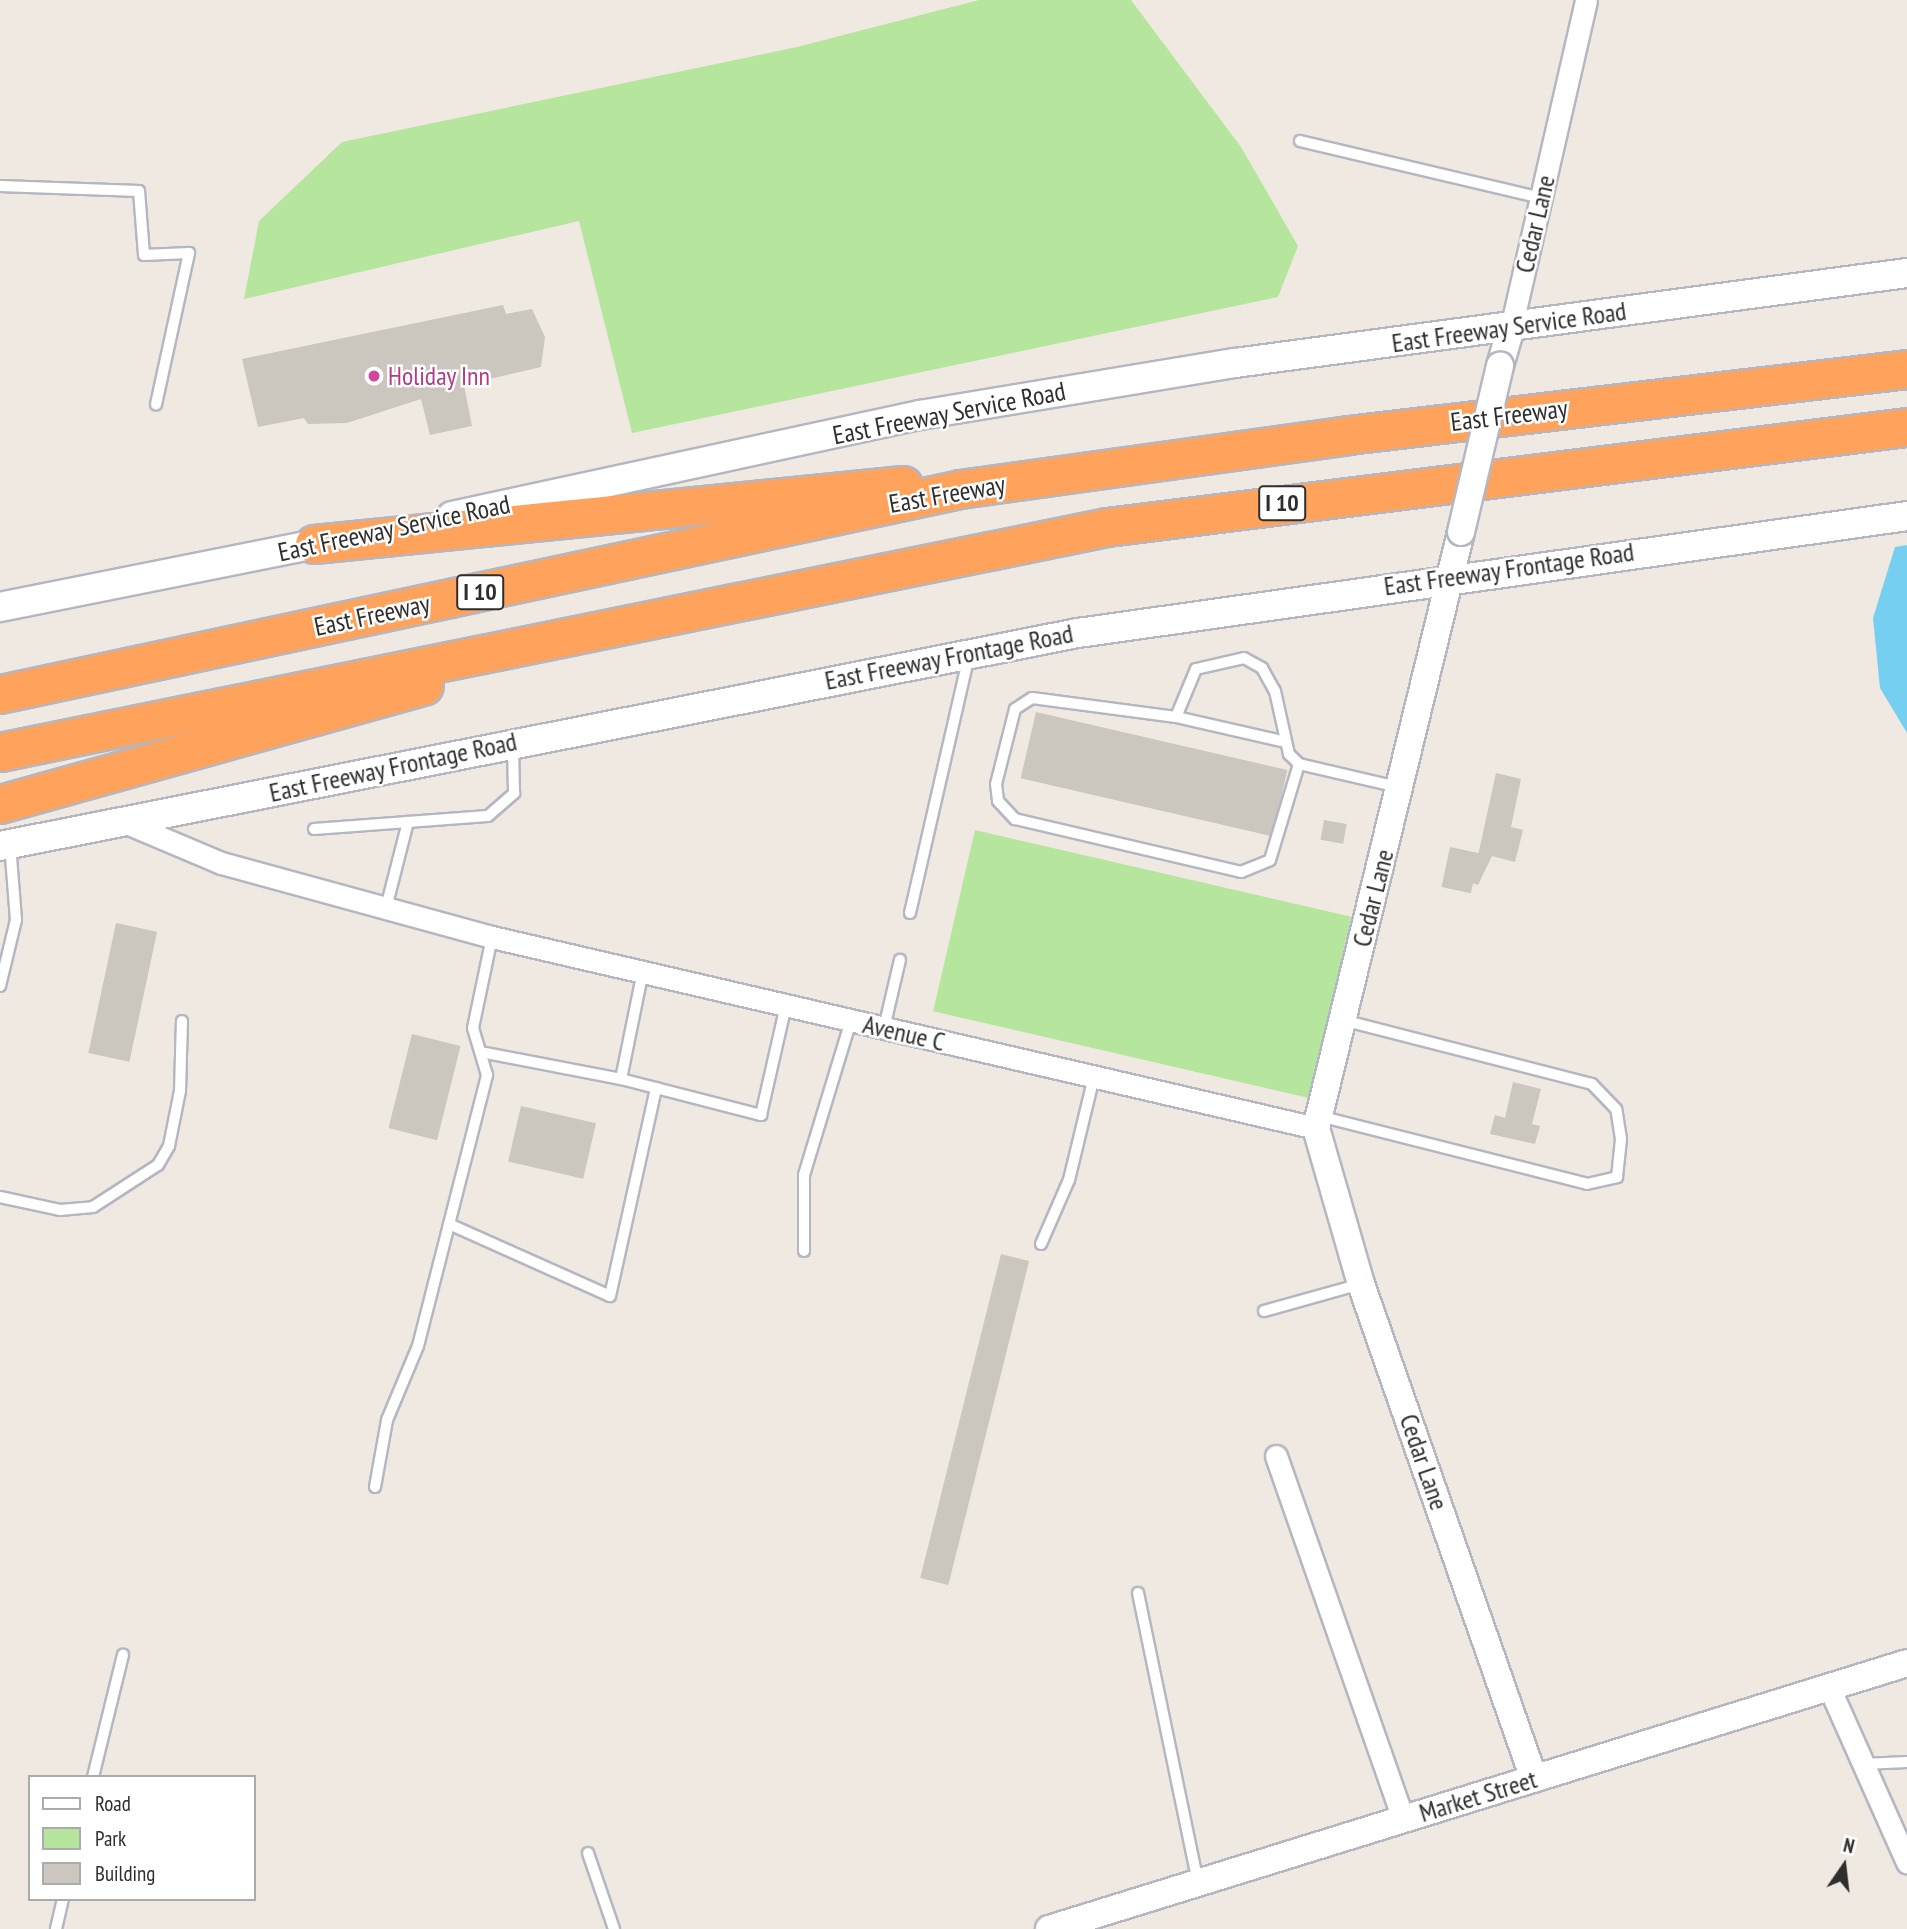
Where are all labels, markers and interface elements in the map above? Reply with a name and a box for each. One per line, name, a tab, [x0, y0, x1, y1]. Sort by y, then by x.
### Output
street label: Cedar Lane	[1509, 172, 1561, 276]
street label: East Freeway Service Road	[1389, 295, 1629, 359]
place label: Holiday Inn	[388, 360, 491, 392]
marker: Holiday Inn	[366, 368, 382, 384]
street label: East Freeway Service Road	[830, 375, 1068, 451]
street label: East Freeway	[1449, 392, 1569, 438]
street label: East Freeway	[886, 468, 1008, 520]
road number: I 10	[1258, 482, 1306, 524]
street label: East Freeway Service Road	[275, 488, 513, 568]
street label: East Freeway Frontage Road	[1382, 536, 1636, 602]
road number: I 10	[456, 572, 504, 612]
street label: East Freeway	[311, 588, 433, 642]
street label: East Freeway Frontage Road	[822, 618, 1076, 696]
street label: East Freeway Frontage Road	[266, 725, 520, 809]
street label: Cedar Lane	[1346, 846, 1400, 950]
street label: Avenue C	[860, 1008, 948, 1058]
street label: Cedar Lane	[1393, 1410, 1455, 1514]
street label: Market Street	[1416, 1763, 1540, 1829]
legend	[28, 1775, 256, 1901]
text: Road	[95, 1790, 131, 1817]
text: Park	[95, 1825, 126, 1852]
north arrow	[1809, 1831, 1879, 1901]
text: N	[1841, 1833, 1857, 1859]
text: Building	[95, 1860, 155, 1887]

